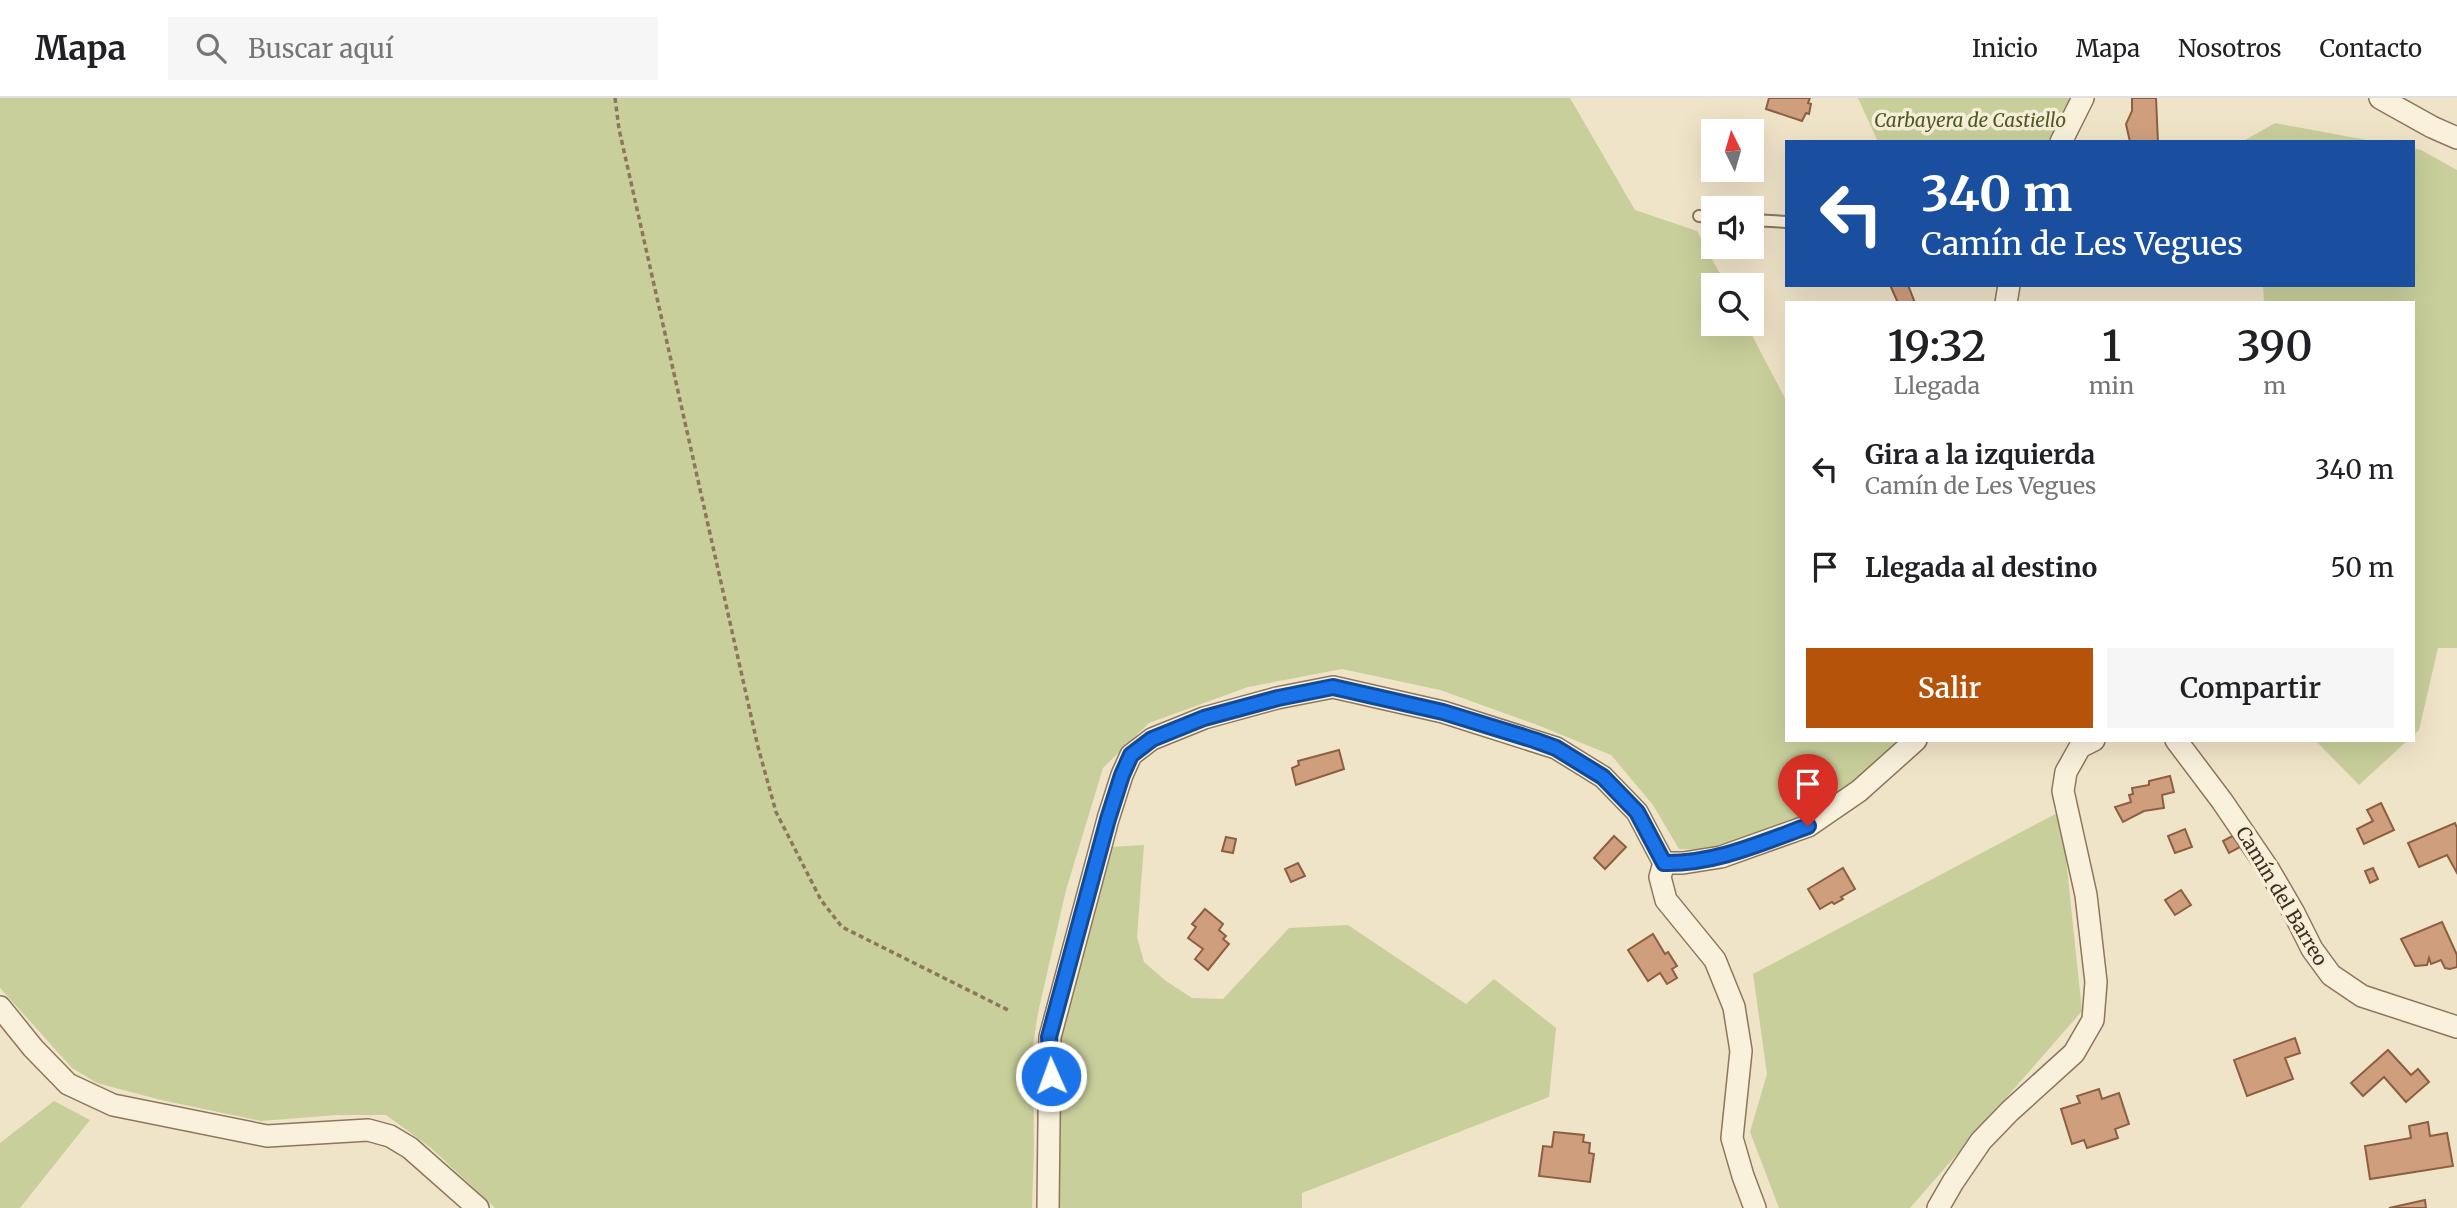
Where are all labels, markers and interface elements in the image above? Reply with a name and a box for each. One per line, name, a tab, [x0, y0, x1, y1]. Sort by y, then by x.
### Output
search box	[168, 17, 658, 80]
text: Mapa	[35, 28, 126, 69]
icon: search	[192, 29, 230, 67]
text: Buscar aquí	[248, 32, 393, 65]
text: Inicio	[1972, 33, 2038, 64]
text: Mapa	[2076, 33, 2140, 64]
text: Nosotros	[2178, 33, 2282, 64]
text: Contacto	[2320, 33, 2422, 64]
park label: Carbayera de Castiello	[1874, 108, 2066, 132]
north arrow	[1701, 119, 1764, 182]
map controls	[1701, 119, 1764, 336]
text: 340 m	[1921, 163, 2072, 224]
icon: left	[1806, 168, 1897, 259]
button: sound	[1701, 196, 1764, 259]
text: Camín de Les Vegues	[1921, 224, 2243, 264]
button: search	[1701, 273, 1764, 336]
text: 19:32	[1887, 320, 1986, 372]
text: 1	[2102, 320, 2121, 372]
text: 390	[2237, 320, 2313, 372]
text: Llegada	[1894, 371, 1980, 400]
text: min	[2089, 371, 2134, 400]
text: m	[2263, 371, 2286, 400]
text: Gira a la izquierda	[1865, 438, 2095, 471]
icon: left	[1806, 450, 1844, 488]
text: 340 m	[2315, 453, 2394, 486]
text: Camín de Les Vegues	[1865, 471, 2096, 500]
icon: arrive	[1806, 548, 1844, 586]
text: Llegada al destino	[1865, 551, 2097, 584]
text: 50 m	[2330, 551, 2394, 584]
button: Salir	[1806, 648, 2093, 728]
button: Compartir	[2107, 648, 2394, 728]
pin	[1778, 754, 1838, 826]
icon: arrive	[1789, 765, 1827, 803]
street label: Camín del Barreo	[2231, 822, 2333, 970]
position arrow	[1014, 1039, 1088, 1113]

